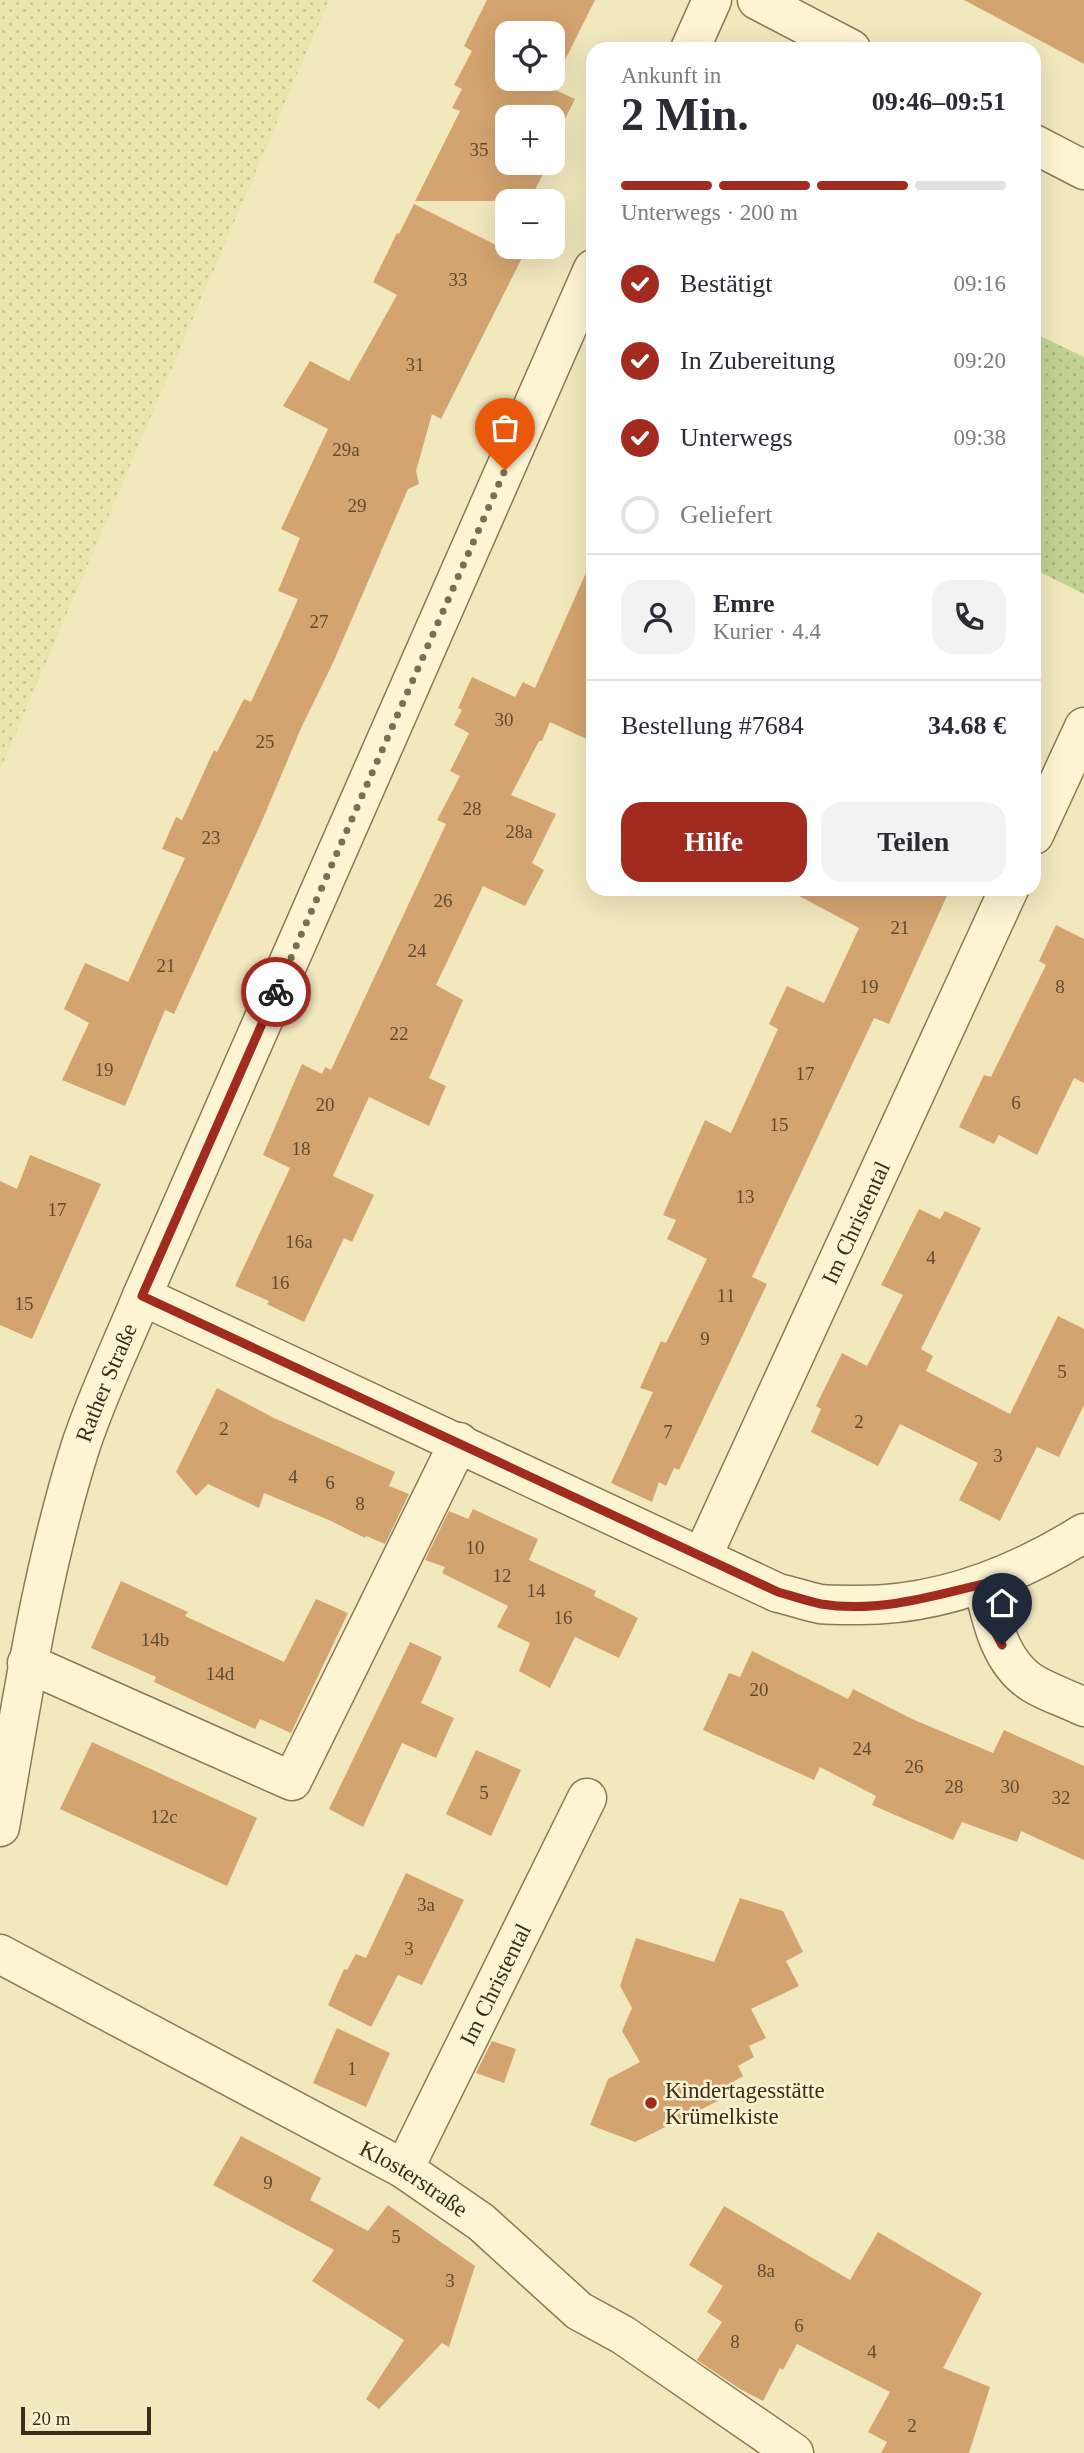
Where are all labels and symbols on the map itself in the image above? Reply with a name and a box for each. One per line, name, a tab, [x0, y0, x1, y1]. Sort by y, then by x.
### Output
house number: 35	[470, 139, 489, 160]
house number: 33	[449, 269, 468, 290]
house number: 31	[406, 354, 425, 375]
pin	[475, 398, 535, 470]
house number: 29a	[332, 439, 360, 460]
house number: 29	[348, 495, 367, 516]
house number: 27	[310, 611, 329, 632]
house number: 30	[495, 709, 514, 730]
house number: 25	[256, 731, 275, 752]
house number: 28	[463, 798, 482, 819]
house number: 28a	[505, 821, 533, 842]
house number: 23	[202, 827, 221, 848]
house number: 26	[434, 890, 453, 911]
house number: 21	[891, 917, 910, 938]
house number: 24	[408, 940, 427, 961]
house number: 21	[157, 955, 176, 976]
courier	[241, 957, 311, 1027]
house number: 19	[860, 976, 879, 997]
house number: 8	[1055, 976, 1065, 997]
house number: 22	[390, 1023, 409, 1044]
house number: 19	[95, 1059, 114, 1080]
house number: 17	[796, 1063, 815, 1084]
house number: 6	[1011, 1092, 1021, 1113]
house number: 20	[316, 1094, 335, 1115]
house number: 15	[770, 1114, 789, 1135]
house number: 18	[292, 1138, 311, 1159]
street label: Im Christental	[817, 1158, 895, 1288]
house number: 13	[736, 1186, 755, 1207]
house number: 17	[48, 1199, 67, 1220]
house number: 16a	[285, 1231, 313, 1252]
house number: 4	[926, 1247, 936, 1268]
house number: 16	[271, 1272, 290, 1293]
house number: 11	[717, 1285, 735, 1306]
house number: 15	[15, 1293, 34, 1314]
street label: Rather Straße	[71, 1320, 142, 1445]
house number: 9	[700, 1328, 710, 1349]
house number: 5	[1057, 1361, 1067, 1382]
house number: 2	[854, 1411, 864, 1432]
house number: 2	[219, 1418, 229, 1439]
house number: 7	[663, 1421, 673, 1442]
house number: 3	[993, 1445, 1003, 1466]
house number: 4	[288, 1466, 298, 1487]
house number: 6	[325, 1472, 335, 1493]
house number: 8	[355, 1493, 365, 1514]
house number: 10	[466, 1537, 485, 1558]
house number: 12	[493, 1565, 512, 1586]
pin	[972, 1573, 1032, 1645]
house number: 14	[527, 1580, 546, 1601]
house number: 16	[554, 1607, 573, 1628]
house number: 14b	[141, 1629, 169, 1650]
house number: 14d	[206, 1663, 235, 1684]
house number: 20	[750, 1679, 769, 1700]
house number: 24	[853, 1738, 872, 1759]
house number: 26	[905, 1756, 924, 1777]
house number: 28	[945, 1776, 964, 1797]
house number: 30	[1001, 1776, 1020, 1797]
house number: 5	[479, 1782, 489, 1803]
house number: 32	[1052, 1787, 1071, 1808]
house number: 12c	[150, 1806, 178, 1827]
house number: 3a	[417, 1894, 436, 1915]
street label: Im Christental	[455, 1920, 536, 2049]
house number: 3	[404, 1938, 414, 1959]
house number: 1	[347, 2058, 357, 2079]
place label: Kindertagesstätte Krümelkiste	[665, 2078, 825, 2129]
marker: Kindertagesstätte Krümelkiste	[643, 2095, 659, 2111]
street label: Klosterstraße	[356, 2136, 472, 2222]
house number: 9	[263, 2172, 273, 2193]
house number: 5	[391, 2226, 401, 2247]
house number: 8a	[757, 2260, 776, 2281]
house number: 3	[445, 2270, 455, 2291]
house number: 6	[794, 2315, 804, 2336]
house number: 8	[730, 2331, 740, 2352]
house number: 4	[867, 2341, 877, 2362]
scale bar	[21, 2404, 150, 2436]
house number: 2	[907, 2415, 917, 2436]

